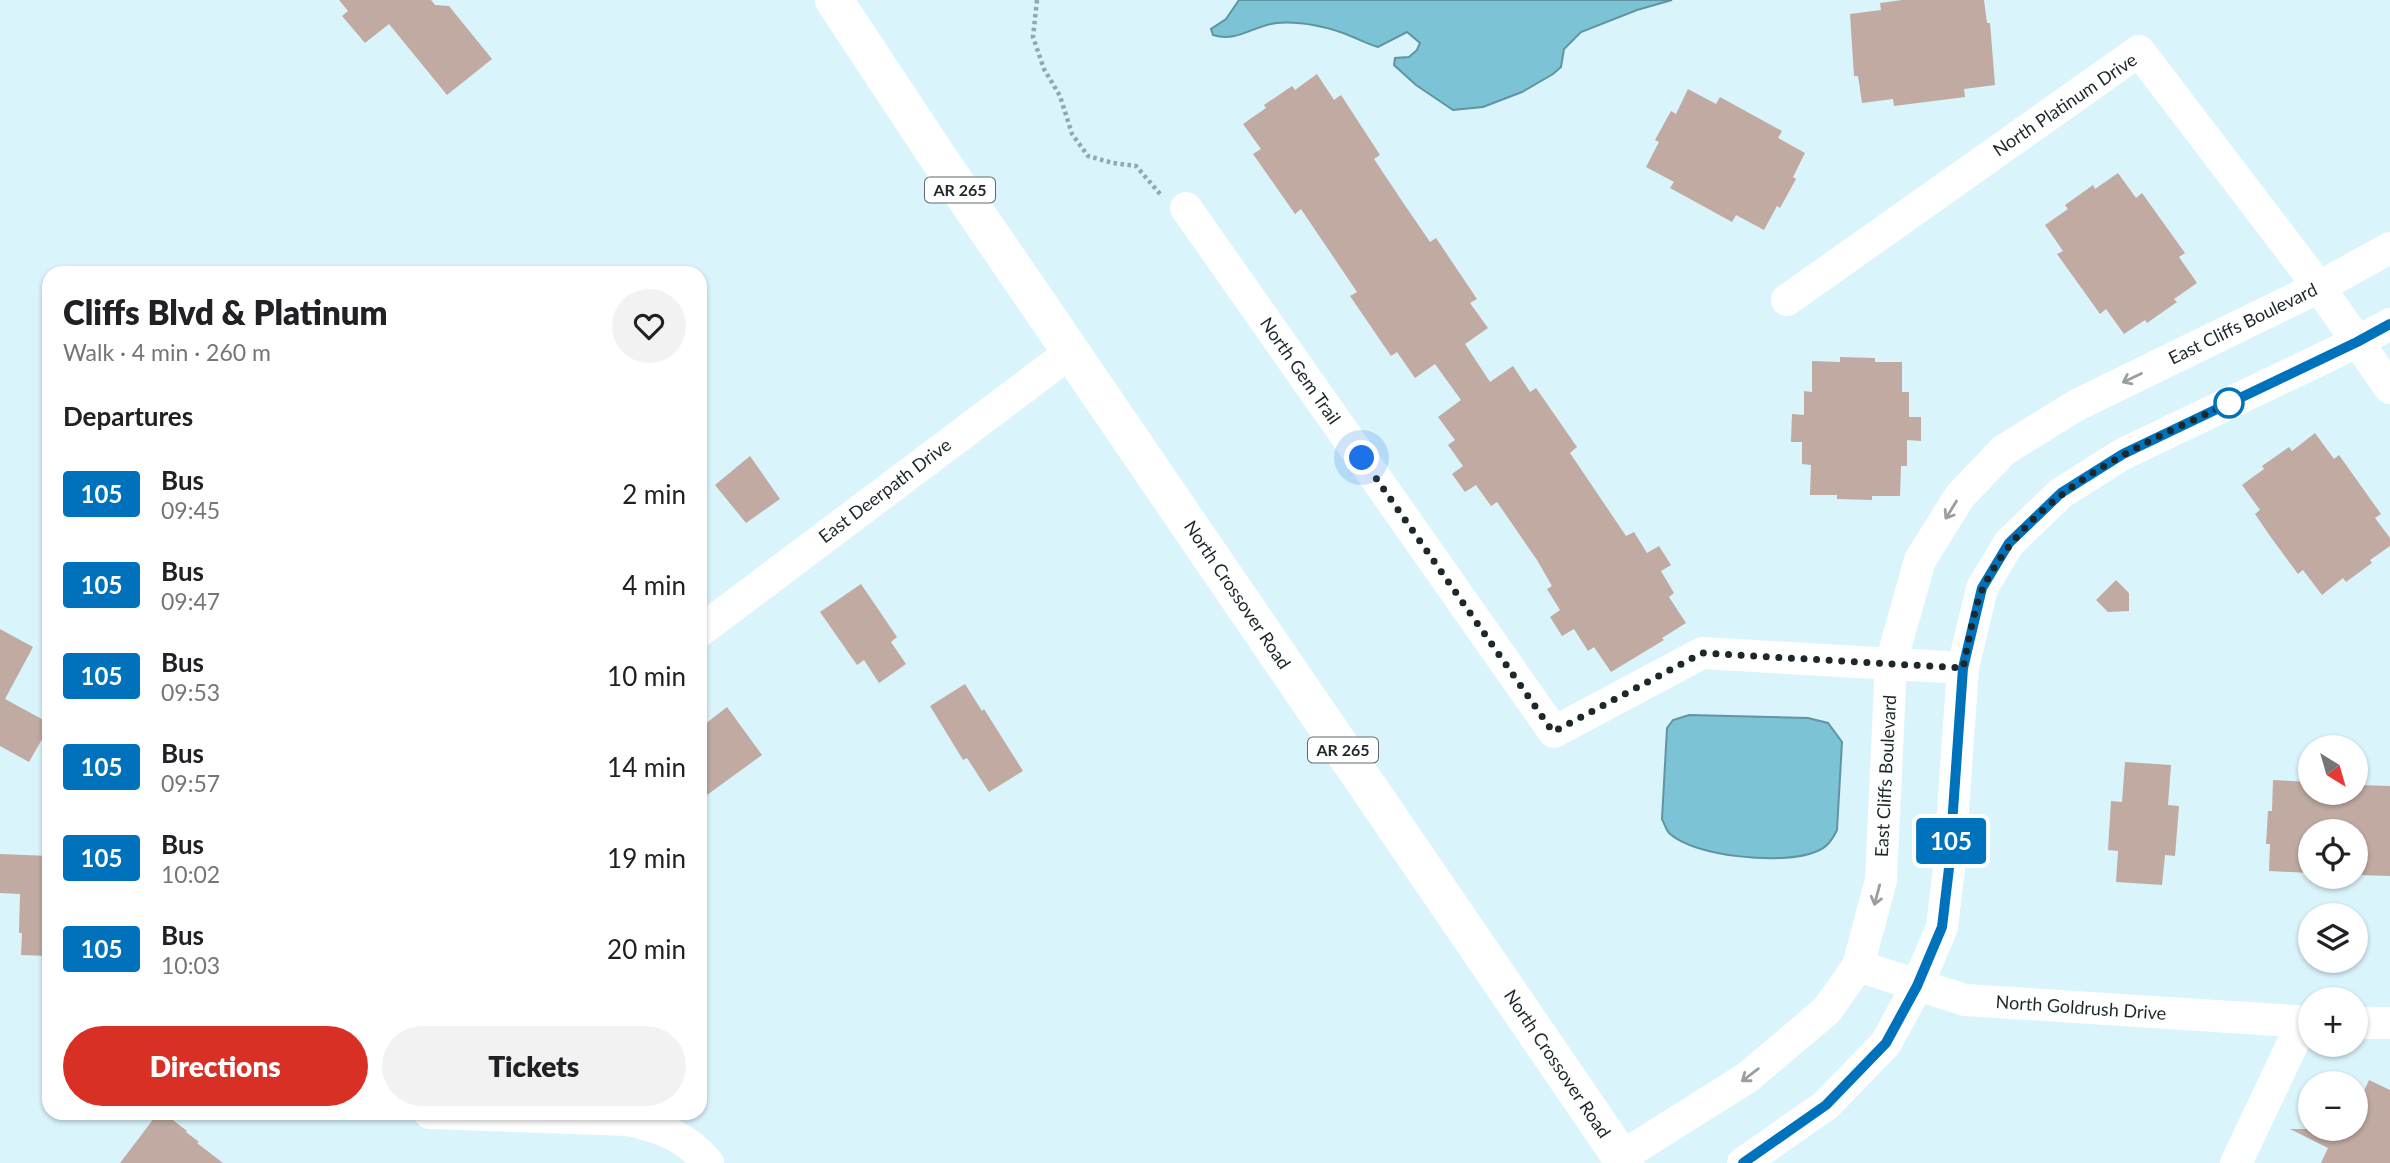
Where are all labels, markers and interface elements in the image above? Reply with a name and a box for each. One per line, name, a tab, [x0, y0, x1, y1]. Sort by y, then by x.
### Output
street label: North Platinum Drive	[1988, 48, 2141, 160]
road number: AR 265	[925, 178, 995, 202]
street label: East Cliffs Boulevard	[2165, 278, 2320, 369]
button: heart	[612, 289, 686, 363]
text: Cliffs Blvd & Platinum	[63, 292, 388, 332]
street label: North Gem Trail	[1256, 313, 1346, 428]
text: Walk · 4 min · 260 m	[63, 338, 271, 366]
one-way arrow	[2122, 371, 2143, 385]
unlabelled marker	[2214, 388, 2244, 418]
text: Departures	[63, 400, 193, 432]
street label: East Deerpath Drive	[814, 433, 955, 547]
your location	[1344, 440, 1379, 475]
text: Bus	[161, 464, 204, 496]
text: 2 min	[622, 478, 686, 510]
text: 105	[81, 479, 122, 508]
text: 09:45	[161, 496, 220, 524]
one-way arrow	[1944, 500, 1959, 519]
street label: North Crossover Road	[1180, 516, 1296, 673]
text: Bus	[161, 555, 204, 587]
text: 4 min	[622, 569, 686, 601]
text: 105	[81, 570, 122, 599]
text: 09:47	[161, 587, 220, 615]
text: Bus	[161, 646, 204, 678]
text: 10 min	[607, 660, 686, 692]
text: 105	[81, 661, 122, 690]
text: 09:53	[161, 678, 220, 706]
street label: East Cliffs Boulevard	[1870, 694, 1900, 858]
north arrow	[2298, 735, 2368, 805]
map controls	[2298, 735, 2368, 1141]
text: Bus	[161, 737, 204, 769]
road number: AR 265	[1308, 737, 1378, 762]
text: 14 min	[607, 751, 686, 783]
text: 105	[81, 752, 122, 781]
text: 09:57	[161, 769, 220, 797]
line badge: 105	[1911, 818, 1991, 864]
button: locate	[2298, 819, 2368, 889]
text: 105	[1930, 826, 1972, 855]
text: Bus	[161, 828, 204, 860]
text: 19 min	[607, 842, 686, 874]
text: 105	[81, 843, 122, 872]
text: 10:02	[161, 860, 220, 888]
one-way arrow	[1870, 884, 1883, 906]
button: layers	[2298, 903, 2368, 973]
text: Bus	[161, 919, 204, 951]
text: 20 min	[607, 933, 686, 965]
text: 105	[81, 934, 122, 963]
text: 10:03	[161, 951, 220, 979]
street label: North Crossover Road	[1500, 985, 1616, 1142]
button: +	[2298, 987, 2368, 1057]
street label: North Goldrush Drive	[1995, 990, 2167, 1024]
button: Directions	[63, 1026, 368, 1106]
button: Tickets	[382, 1026, 686, 1106]
one-way arrow	[1741, 1067, 1760, 1082]
button: −	[2298, 1071, 2368, 1141]

